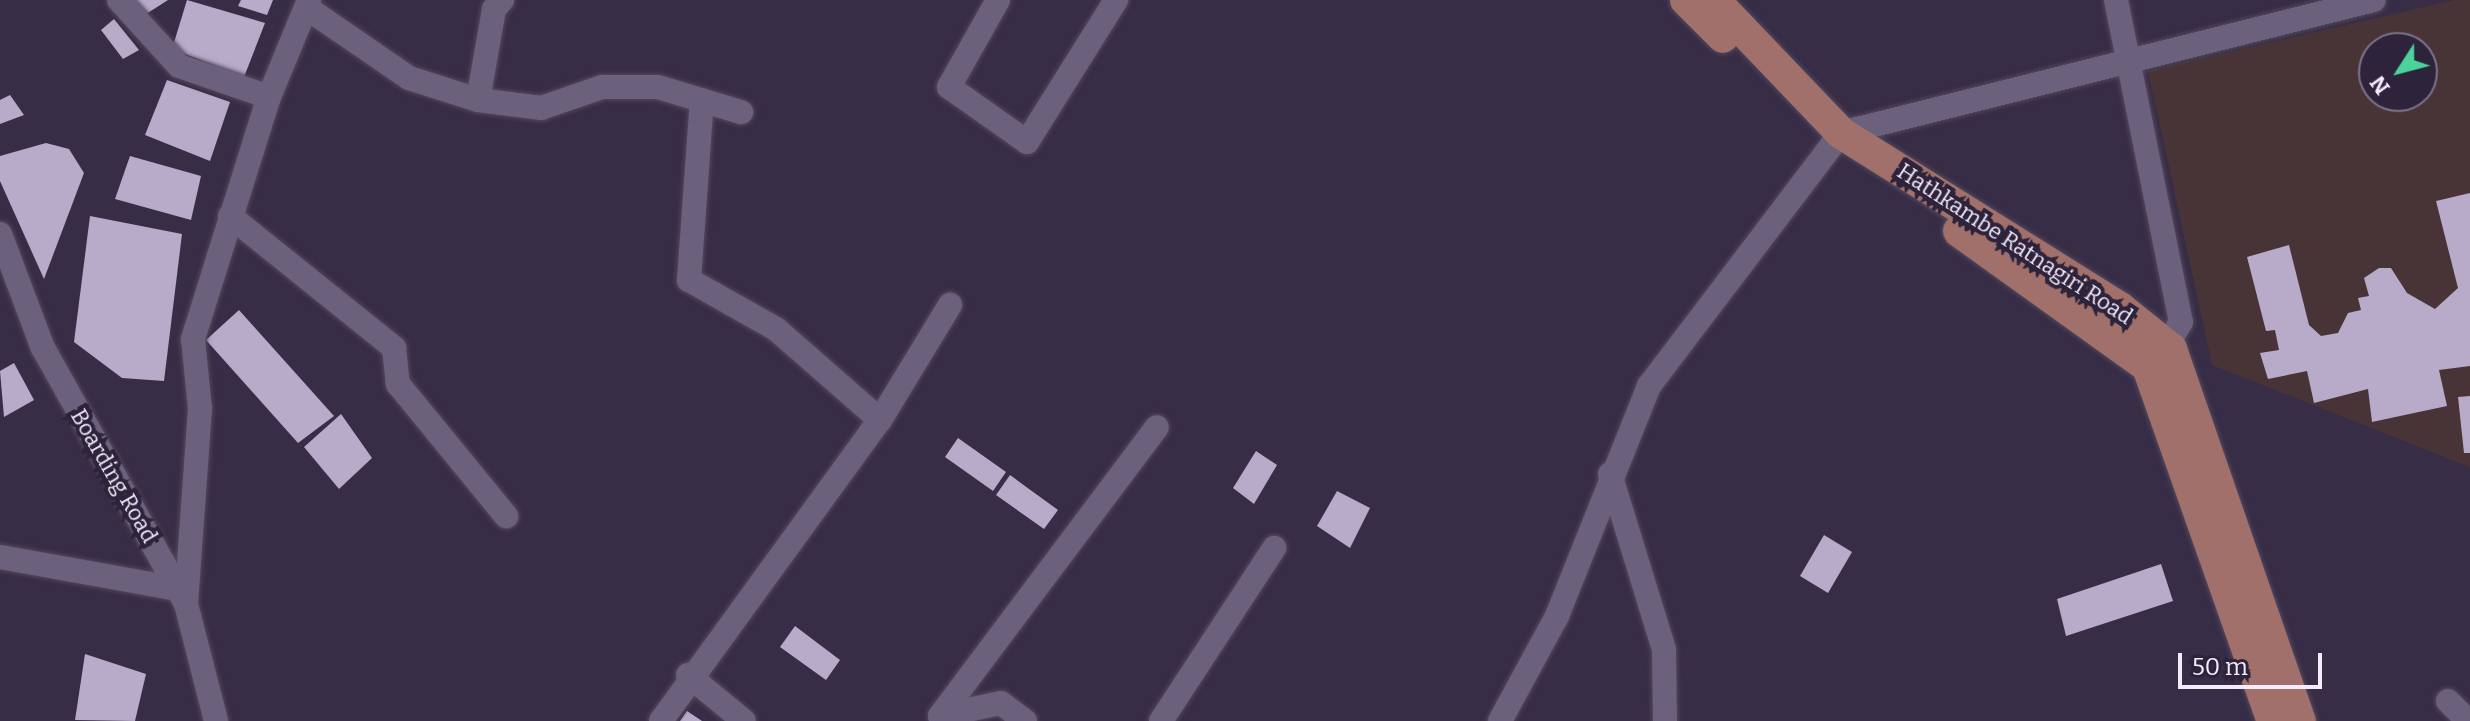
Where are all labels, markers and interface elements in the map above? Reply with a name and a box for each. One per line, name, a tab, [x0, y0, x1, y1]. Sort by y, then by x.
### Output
north arrow	[2358, 32, 2438, 112]
text: N	[2364, 70, 2396, 100]
street label: Hathkambe Ratnagiri Road	[1892, 158, 2138, 330]
street label: Boarding Road	[65, 405, 163, 547]
scale bar	[2182, 637, 2326, 687]
text: 50 m	[2192, 653, 2248, 681]

